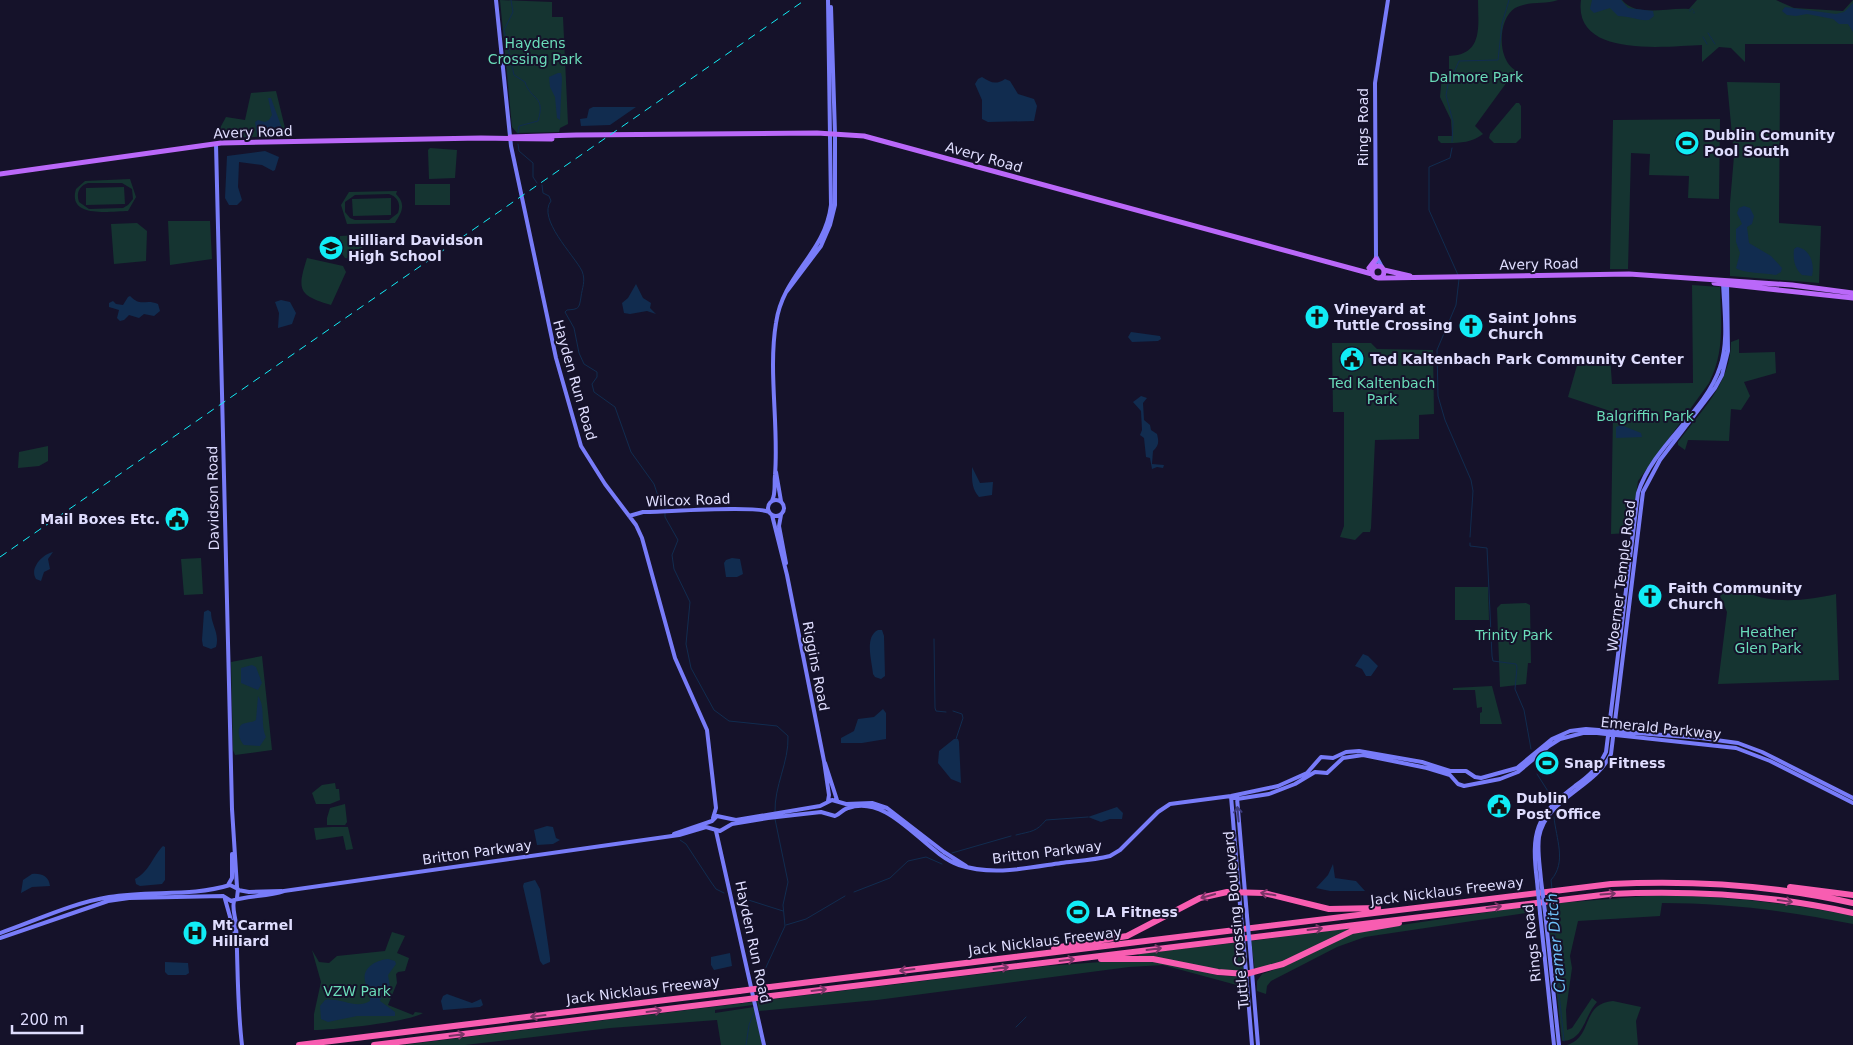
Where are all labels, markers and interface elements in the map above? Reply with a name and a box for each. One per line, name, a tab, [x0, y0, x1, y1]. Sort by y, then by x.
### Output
park label: Haydens Crossing Park	[488, 35, 583, 67]
park label: Dalmore Park	[1429, 69, 1524, 85]
street label: Rings Road	[1355, 88, 1371, 166]
street label: Avery Road	[213, 123, 293, 141]
place label: Dublin Comunity Pool South	[1704, 127, 1835, 159]
sports icon: Dublin Comunity Pool South	[1674, 130, 1700, 156]
street label: Avery Road	[944, 138, 1024, 176]
place label: Hilliard Davidson High School	[348, 232, 483, 264]
school or university icon: Hilliard Davidson High School	[318, 235, 344, 261]
street label: Avery Road	[1499, 255, 1579, 273]
place label: Vineyard at Tuttle Crossing	[1334, 301, 1453, 333]
church icon: Vineyard at Tuttle Crossing	[1304, 304, 1330, 330]
place label: Saint Johns Church	[1488, 310, 1577, 342]
church icon: Saint Johns Church	[1458, 313, 1484, 339]
street label: Hayden Run Road	[550, 318, 600, 442]
public building icon: Ted Kaltenbach Park Community Center	[1339, 346, 1365, 372]
place label: Ted Kaltenbach Park Community Center	[1370, 351, 1684, 367]
park label: Ted Kaltenbach Park	[1328, 375, 1435, 407]
park label: Balgriffin Park	[1596, 408, 1695, 424]
street label: Davidson Road	[204, 446, 222, 550]
street label: Wilcox Road	[645, 491, 731, 509]
street label: Woerner Temple Road	[1604, 499, 1638, 653]
public building icon: Mail Boxes Etc.	[164, 506, 190, 532]
place label: Mail Boxes Etc.	[40, 511, 160, 527]
place label: Faith Community Church	[1668, 580, 1802, 612]
church icon: Faith Community Church	[1637, 583, 1663, 609]
street label: Riggins Road	[799, 620, 833, 712]
park label: Heather Glen Park	[1735, 624, 1802, 656]
park label: Trinity Park	[1474, 627, 1554, 643]
street label: Emerald Parkway	[1600, 714, 1722, 742]
sports icon: Snap Fitness	[1534, 750, 1560, 776]
place label: Snap Fitness	[1564, 755, 1666, 771]
place label: Dublin Post Office	[1516, 790, 1601, 822]
public building icon: Dublin Post Office	[1486, 793, 1512, 819]
one-way arrow	[1233, 806, 1243, 822]
street label: Tuttle Crossing Boulevard	[1220, 830, 1252, 1011]
street label: Britton Parkway	[421, 836, 533, 868]
street label: Britton Parkway	[991, 837, 1103, 867]
street label: Jack Nicklaus Freeway	[1368, 874, 1525, 908]
street label: Hayden Run Road	[732, 879, 774, 1005]
one-way arrow	[1261, 888, 1277, 898]
one-way arrow	[1600, 890, 1616, 899]
one-way arrow	[1200, 892, 1216, 902]
water label: Cramer Ditch	[1543, 892, 1569, 994]
one-way arrow	[1777, 896, 1793, 906]
sports icon: LA Fitness	[1065, 899, 1091, 925]
one-way arrow	[1486, 902, 1502, 912]
street label: Rings Road	[1520, 903, 1544, 983]
place label: LA Fitness	[1096, 904, 1178, 920]
place label: Mt Carmel Hilliard	[212, 917, 293, 949]
hospital icon: Mt Carmel Hilliard	[182, 920, 208, 946]
street label: Jack Nicklaus Freeway	[966, 924, 1123, 958]
one-way arrow	[1307, 924, 1323, 934]
one-way arrow	[1146, 944, 1162, 954]
one-way arrow	[1058, 955, 1074, 965]
one-way arrow	[992, 963, 1008, 973]
one-way arrow	[899, 965, 915, 975]
street label: Jack Nicklaus Freeway	[564, 973, 721, 1007]
park label: VZW Park	[323, 983, 392, 999]
one-way arrow	[811, 985, 827, 995]
scale bar	[12, 1002, 82, 1034]
one-way arrow	[645, 1005, 661, 1015]
text: 200 m	[20, 1011, 68, 1029]
one-way arrow	[530, 1011, 546, 1021]
one-way arrow	[448, 1030, 464, 1040]

